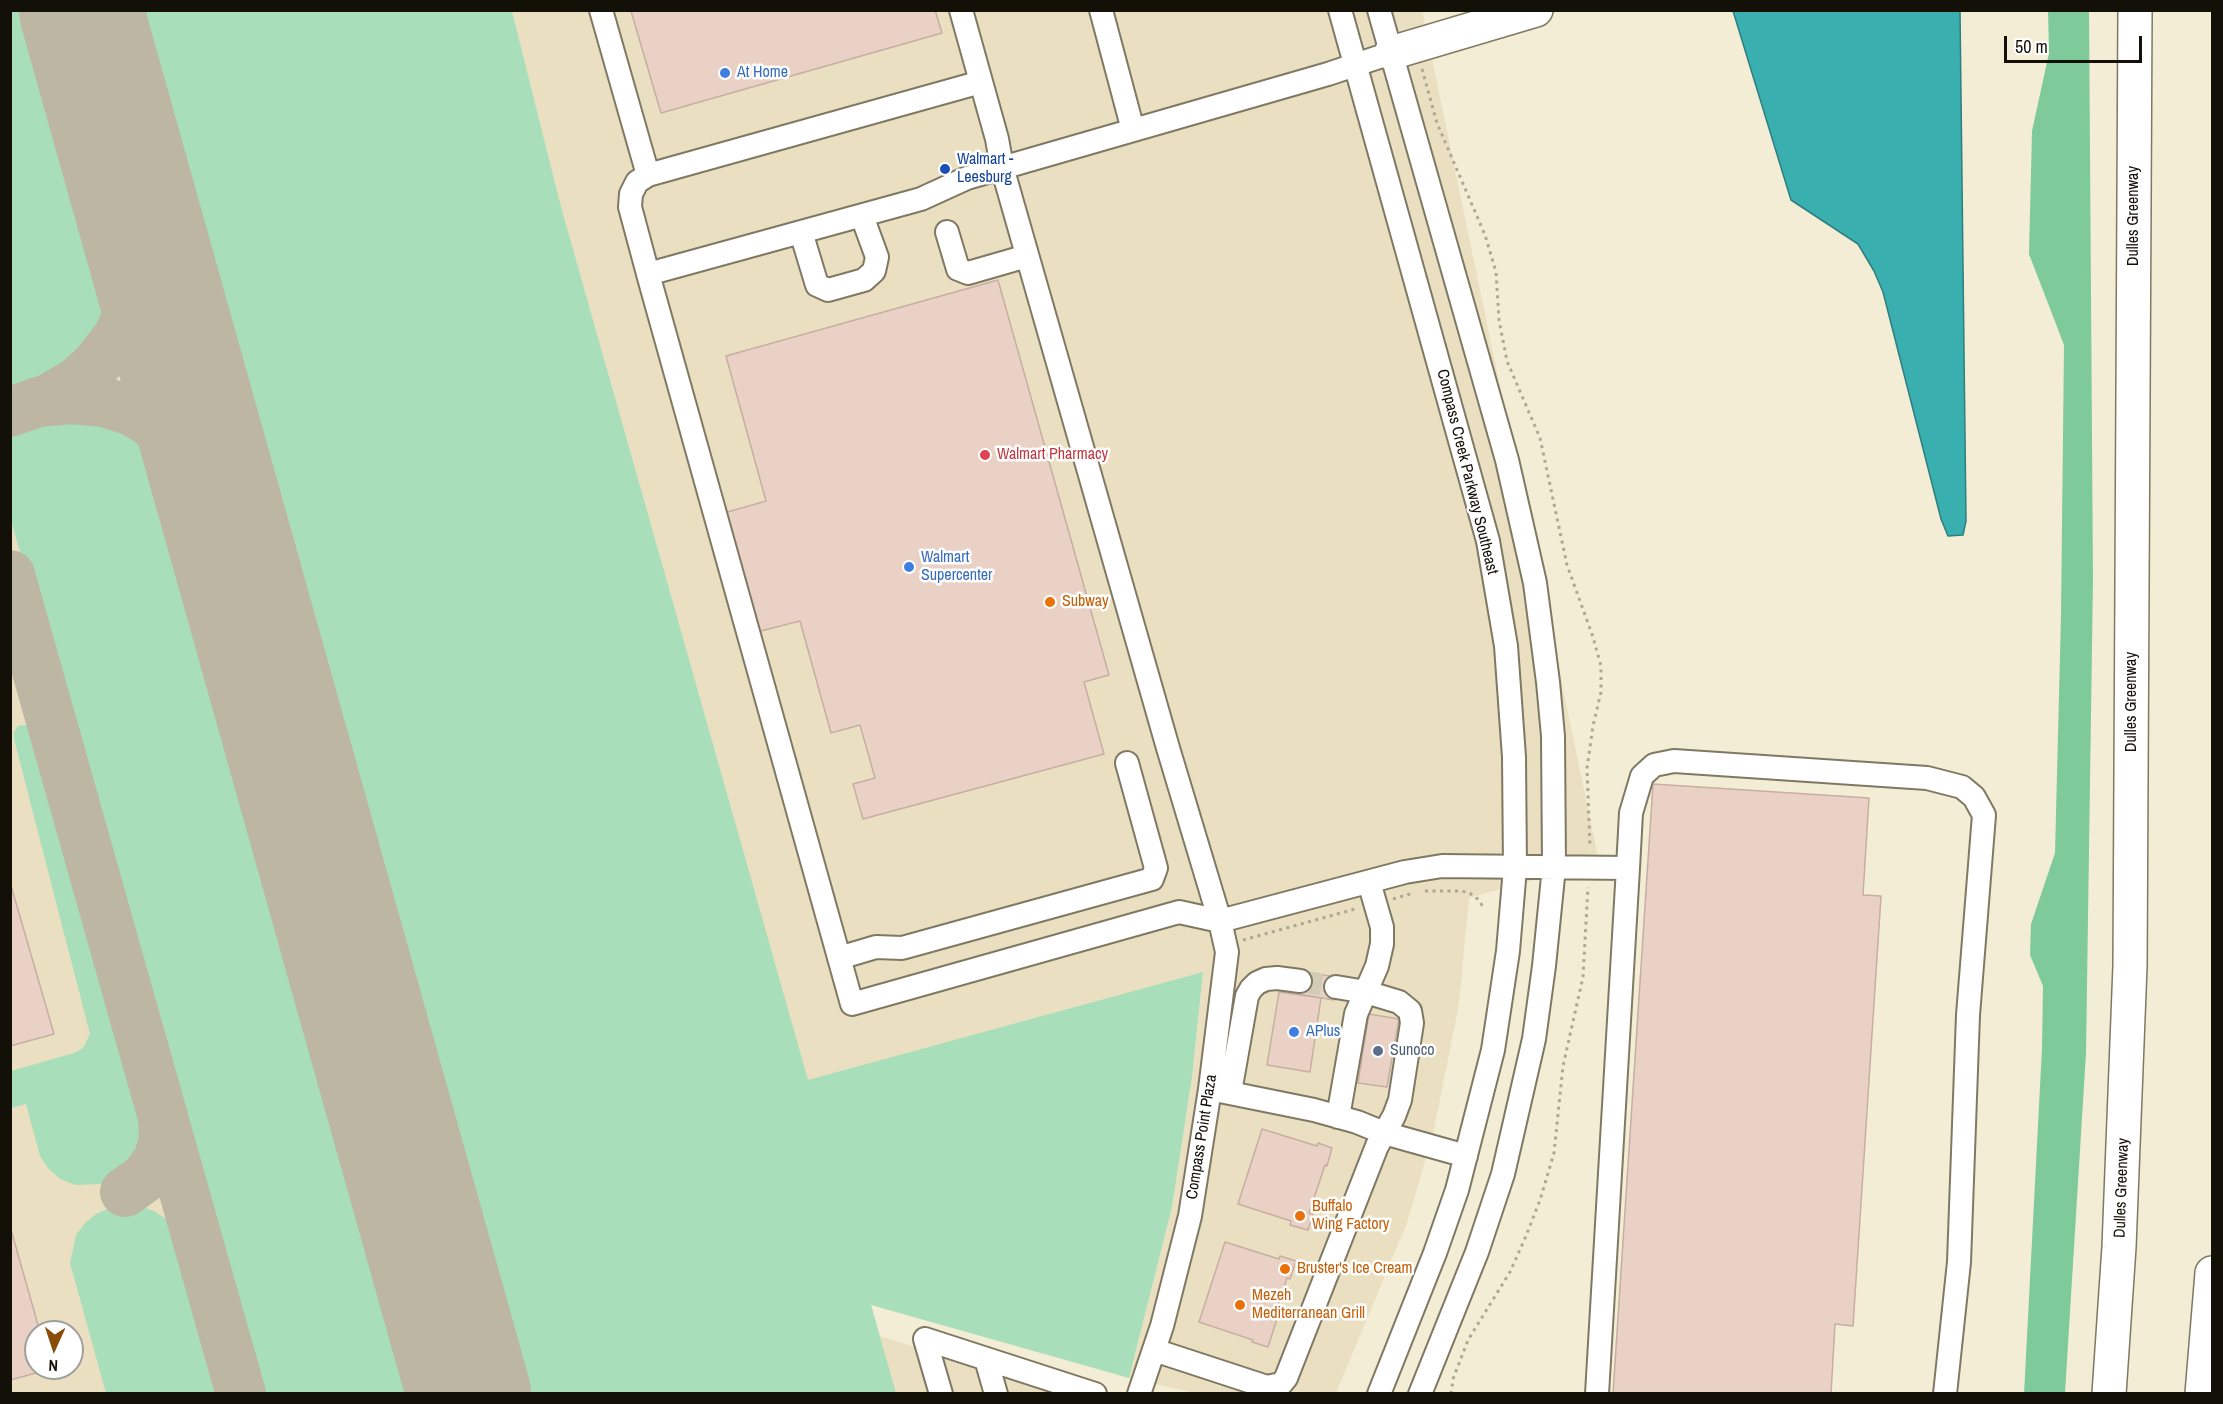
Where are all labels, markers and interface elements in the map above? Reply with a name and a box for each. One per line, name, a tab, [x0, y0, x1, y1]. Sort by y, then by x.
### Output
scale bar	[2007, 24, 2145, 62]
text: 50 m	[2015, 34, 2048, 59]
place label: At Home	[737, 63, 788, 83]
marker: At Home	[718, 66, 732, 80]
place label: Walmart - Leesburg	[957, 150, 1013, 188]
marker: Walmart - Leesburg	[938, 162, 952, 176]
street label: Dulles Greenway	[2124, 166, 2144, 266]
street label: Compass Creek Parkway Southeast	[1432, 367, 1502, 577]
place label: Walmart Pharmacy	[997, 445, 1108, 465]
marker: Walmart Pharmacy	[978, 448, 992, 462]
place label: Walmart Supercenter	[921, 548, 992, 586]
marker: Walmart Supercenter	[902, 560, 916, 574]
place label: Subway	[1062, 592, 1109, 612]
marker: Subway	[1043, 595, 1057, 609]
street label: Dulles Greenway	[2122, 652, 2142, 752]
place label: APlus	[1306, 1022, 1340, 1042]
marker: APlus	[1287, 1025, 1301, 1039]
place label: Sunoco	[1390, 1041, 1434, 1061]
marker: Sunoco	[1371, 1044, 1385, 1058]
street label: Compass Point Plaza	[1183, 1073, 1221, 1201]
street label: Dulles Greenway	[2111, 1138, 2133, 1238]
place label: Buffalo Wing Factory	[1312, 1197, 1389, 1235]
marker: Buffalo Wing Factory	[1293, 1209, 1307, 1223]
place label: Bruster's Ice Cream	[1297, 1259, 1413, 1279]
marker: Bruster's Ice Cream	[1278, 1262, 1292, 1276]
place label: Mezeh Mediterranean Grill	[1252, 1286, 1365, 1324]
marker: Mezeh Mediterranean Grill	[1233, 1298, 1247, 1312]
north arrow	[24, 1320, 84, 1380]
text: N	[48, 1355, 58, 1377]

